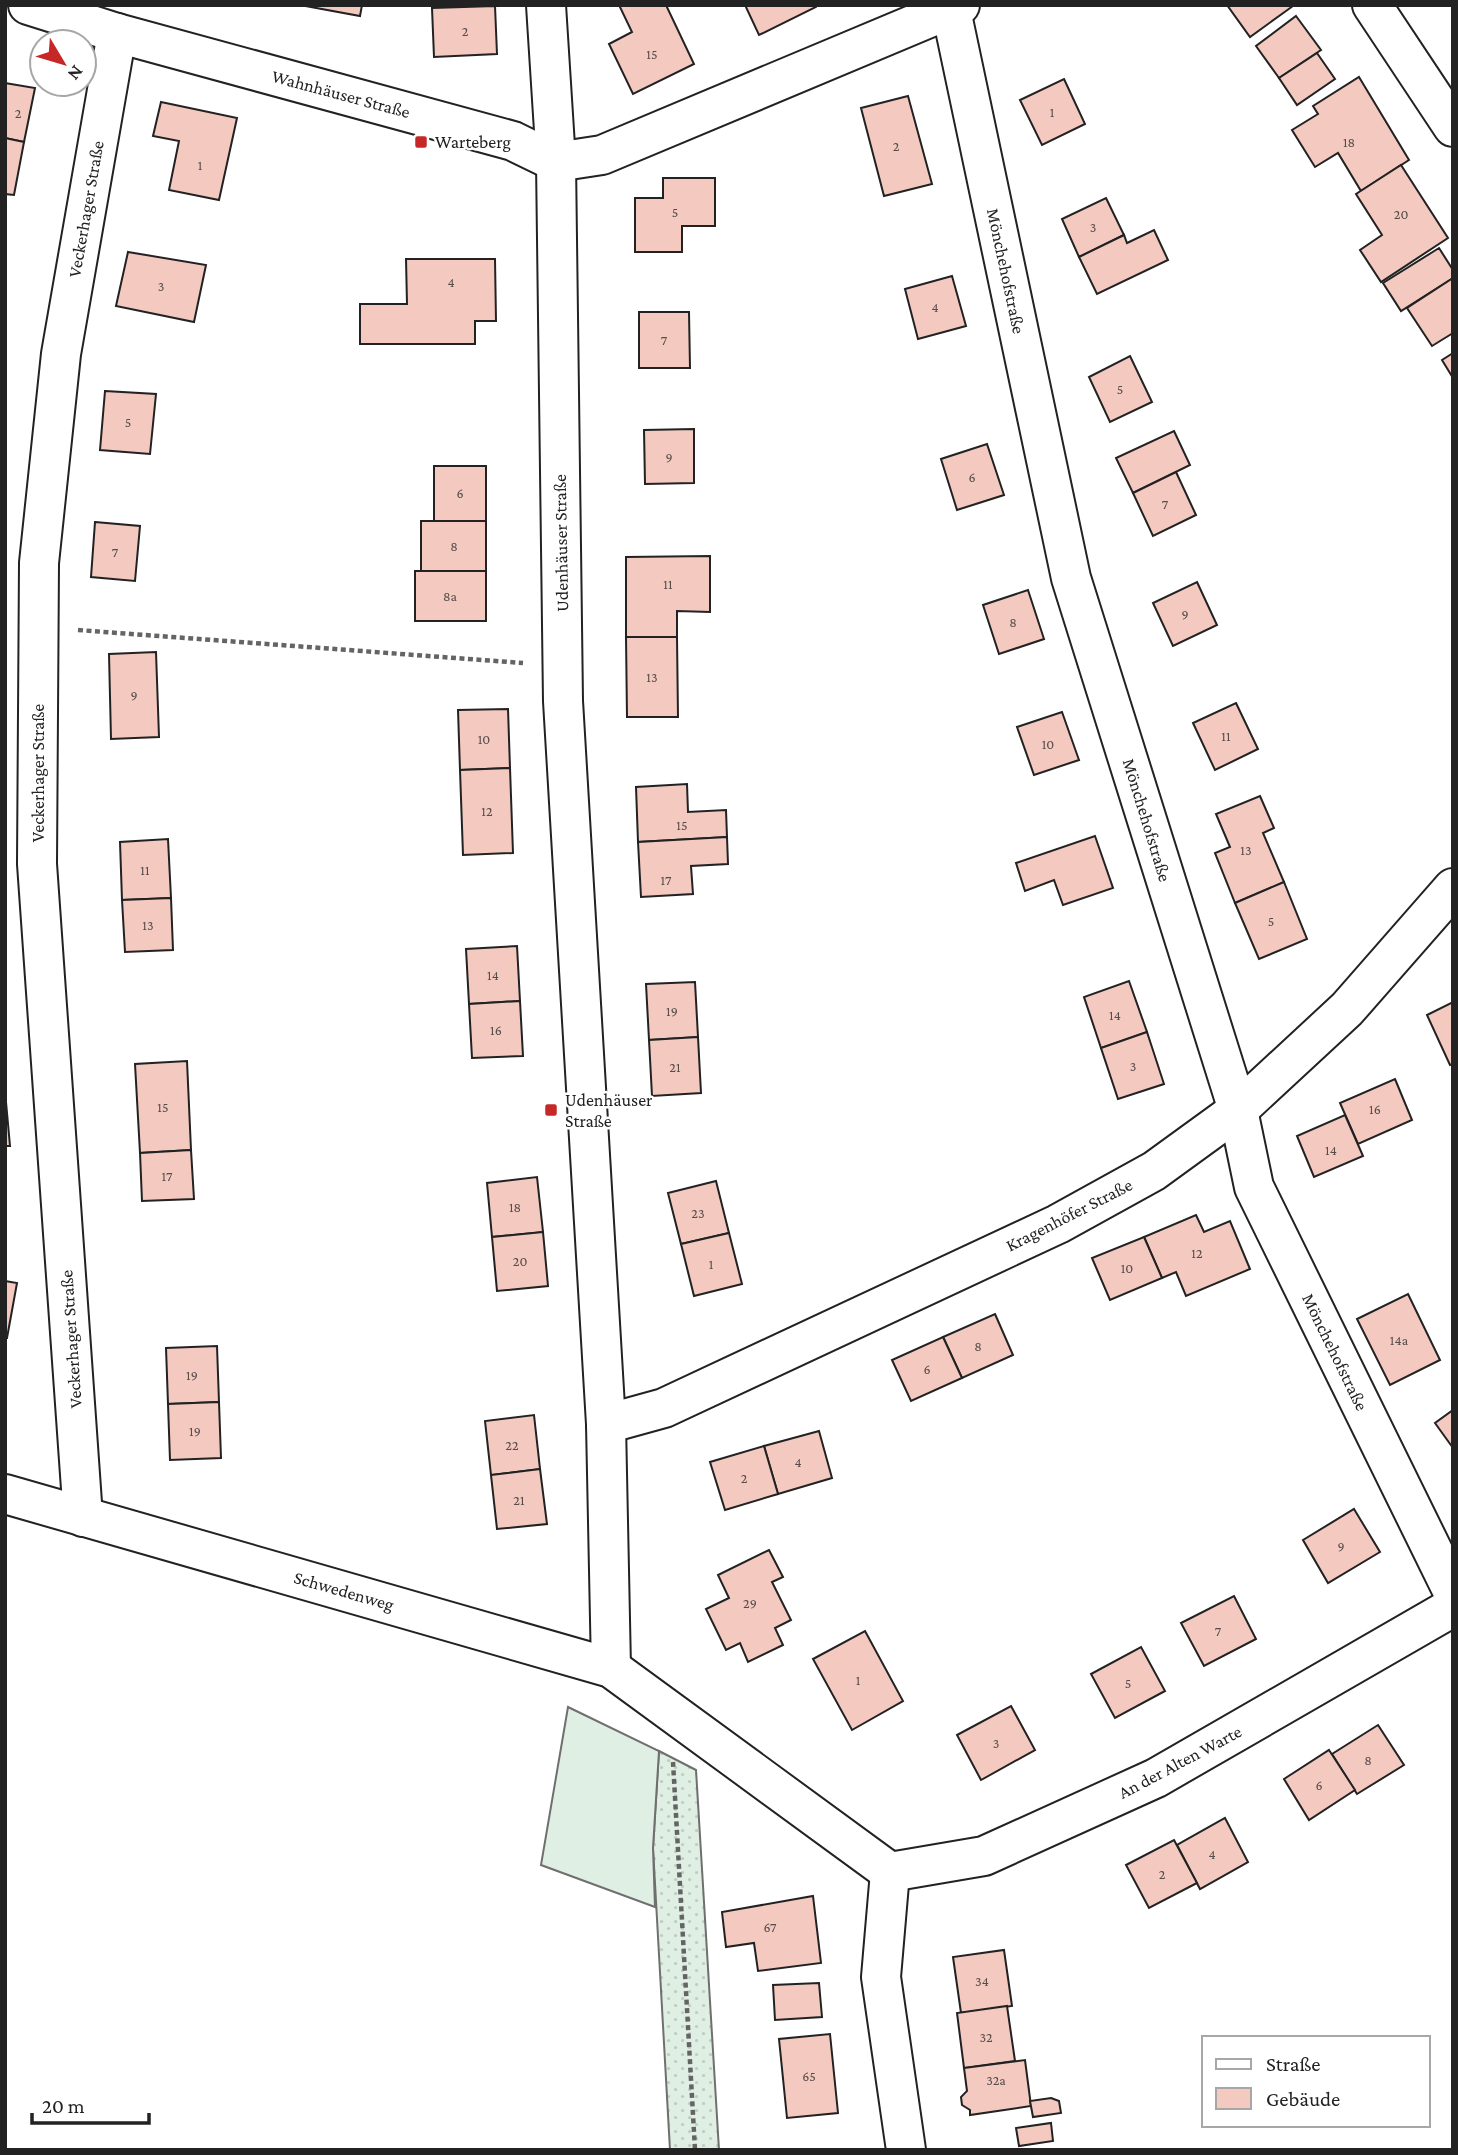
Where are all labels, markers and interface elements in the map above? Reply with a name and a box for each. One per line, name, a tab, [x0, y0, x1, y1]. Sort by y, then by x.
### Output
house number: 2	[462, 23, 469, 39]
north arrow	[28, 28, 98, 98]
house number: 15	[646, 46, 658, 62]
text: N	[64, 62, 88, 85]
street label: Wahnhäuser Straße	[270, 66, 412, 122]
house number: 1	[1050, 104, 1055, 120]
house number: 2	[15, 105, 22, 121]
place label: Warteberg	[435, 132, 511, 152]
marker: Warteberg	[413, 134, 429, 150]
house number: 18	[1343, 134, 1355, 150]
house number: 2	[893, 138, 900, 154]
street label: Veckerhager Straße	[64, 139, 108, 279]
house number: 1	[198, 157, 203, 173]
house number: 5	[672, 204, 678, 220]
street label: Mönchehofstraße	[983, 206, 1029, 336]
house number: 20	[1394, 206, 1408, 222]
house number: 3	[1090, 219, 1096, 235]
house number: 4	[447, 274, 455, 290]
house number: 3	[158, 278, 164, 294]
house number: 4	[931, 299, 939, 315]
house number: 7	[661, 332, 668, 348]
house number: 5	[1117, 381, 1123, 397]
house number: 5	[125, 414, 131, 430]
house number: 9	[665, 449, 673, 465]
house number: 6	[968, 469, 976, 485]
street label: Udenhäuser Straße	[550, 474, 572, 612]
house number: 6	[456, 485, 464, 501]
house number: 7	[1162, 496, 1169, 512]
house number: 8	[450, 538, 458, 554]
house number: 7	[112, 544, 119, 560]
house number: 11	[663, 576, 673, 592]
house number: 8a	[443, 588, 458, 604]
house number: 9	[1181, 606, 1189, 622]
house number: 8	[1009, 614, 1017, 630]
house number: 13	[646, 669, 658, 685]
house number: 9	[130, 687, 138, 703]
street label: Veckerhager Straße	[28, 704, 48, 842]
house number: 11	[1221, 728, 1231, 744]
house number: 10	[478, 731, 490, 747]
house number: 10	[1042, 736, 1054, 752]
street label: Mönchehofstraße	[1119, 756, 1175, 884]
house number: 12	[481, 803, 493, 819]
house number: 15	[676, 817, 688, 833]
house number: 13	[1240, 842, 1252, 858]
house number: 11	[140, 862, 150, 878]
house number: 17	[660, 872, 672, 888]
house number: 5	[1268, 913, 1274, 929]
house number: 13	[142, 917, 154, 933]
house number: 14	[487, 967, 499, 983]
house number: 19	[666, 1003, 678, 1019]
house number: 14	[1109, 1007, 1121, 1023]
house number: 16	[490, 1022, 502, 1038]
house number: 3	[1130, 1058, 1136, 1074]
house number: 21	[669, 1059, 681, 1075]
place label: Udenhäuser Straße	[565, 1090, 653, 1131]
house number: 15	[157, 1099, 169, 1115]
house number: 16	[1369, 1101, 1381, 1117]
marker: Udenhäuser Straße	[543, 1102, 559, 1118]
house number: 14	[1325, 1142, 1337, 1158]
house number: 17	[161, 1168, 173, 1184]
street label: Kragenhöfer Straße	[1002, 1174, 1136, 1255]
house number: 18	[509, 1199, 521, 1215]
house number: 23	[691, 1205, 705, 1221]
house number: 12	[1191, 1245, 1203, 1261]
house number: 20	[513, 1253, 527, 1269]
house number: 1	[709, 1256, 714, 1272]
house number: 10	[1121, 1260, 1133, 1276]
street label: Veckerhager Straße	[56, 1269, 86, 1409]
street label: Mönchehofstraße	[1298, 1290, 1372, 1414]
house number: 14a	[1390, 1332, 1409, 1348]
house number: 8	[974, 1338, 982, 1354]
house number: 6	[923, 1361, 931, 1377]
house number: 19	[186, 1367, 198, 1383]
house number: 19	[189, 1423, 201, 1439]
house number: 22	[505, 1437, 519, 1453]
house number: 4	[794, 1454, 802, 1470]
house number: 2	[741, 1470, 748, 1486]
house number: 21	[513, 1492, 525, 1508]
house number: 9	[1337, 1538, 1345, 1554]
street label: Schwedenweg	[292, 1567, 397, 1615]
house number: 29	[743, 1595, 757, 1611]
house number: 7	[1215, 1623, 1222, 1639]
house number: 1	[856, 1672, 861, 1688]
house number: 5	[1125, 1675, 1131, 1691]
street label: An der Alten Warte	[1115, 1721, 1245, 1803]
house number: 3	[993, 1735, 999, 1751]
house number: 8	[1364, 1752, 1372, 1768]
house number: 6	[1315, 1777, 1323, 1793]
house number: 4	[1208, 1846, 1216, 1862]
house number: 2	[1159, 1866, 1166, 1882]
house number: 67	[763, 1919, 777, 1935]
house number: 34	[975, 1973, 989, 1989]
house number: 32	[979, 2029, 993, 2045]
legend	[1202, 2036, 1430, 2127]
text: Straße	[1266, 2052, 1320, 2076]
house number: 65	[802, 2068, 816, 2084]
house number: 32a	[986, 2072, 1006, 2088]
scale bar	[32, 2082, 149, 2126]
text: Gebäude	[1266, 2087, 1340, 2111]
text: 20 m	[42, 2094, 85, 2118]

